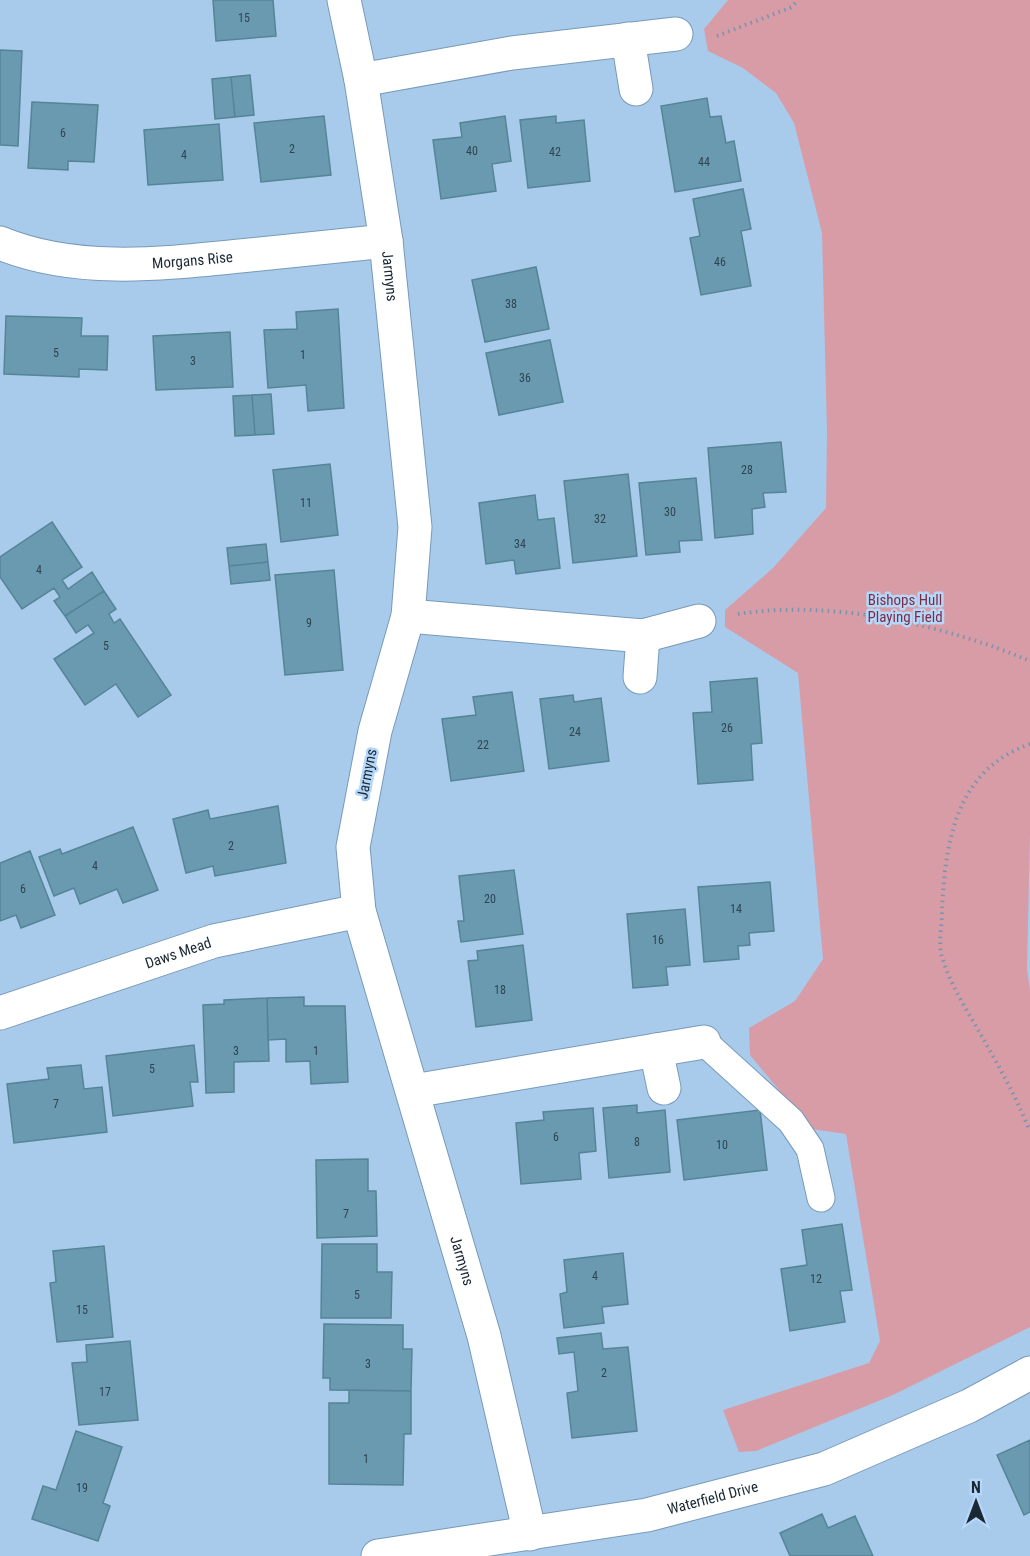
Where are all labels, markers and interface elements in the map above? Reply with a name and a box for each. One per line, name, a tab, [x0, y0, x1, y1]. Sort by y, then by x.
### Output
house number: 15	[238, 11, 250, 25]
house number: 6	[60, 126, 66, 140]
house number: 2	[289, 142, 295, 156]
house number: 40	[466, 144, 478, 158]
house number: 42	[549, 145, 561, 159]
house number: 4	[181, 148, 187, 162]
house number: 44	[698, 155, 710, 169]
street label: Morgans Rise	[152, 248, 234, 272]
street label: Jarmyns	[378, 250, 401, 302]
house number: 46	[714, 255, 726, 269]
house number: 38	[505, 297, 517, 311]
house number: 5	[53, 346, 59, 360]
house number: 1	[300, 348, 306, 362]
house number: 3	[190, 354, 196, 368]
house number: 36	[519, 371, 531, 385]
house number: 28	[741, 463, 753, 477]
house number: 11	[300, 496, 312, 510]
house number: 30	[664, 505, 676, 519]
house number: 32	[594, 512, 606, 526]
house number: 34	[514, 537, 526, 551]
house number: 4	[36, 563, 42, 577]
park label: Bishops Hull Playing Field	[867, 591, 943, 626]
house number: 9	[306, 616, 312, 630]
house number: 5	[103, 639, 109, 653]
house number: 26	[721, 721, 733, 735]
house number: 24	[569, 725, 581, 739]
house number: 22	[477, 738, 489, 752]
street label: Jarmyns	[353, 747, 381, 801]
house number: 2	[228, 839, 234, 853]
house number: 4	[92, 859, 98, 873]
house number: 6	[20, 882, 26, 896]
house number: 20	[484, 892, 496, 906]
house number: 14	[730, 902, 742, 916]
house number: 16	[652, 933, 664, 947]
street label: Daws Mead	[143, 934, 214, 973]
house number: 18	[494, 983, 506, 997]
house number: 3	[233, 1044, 239, 1058]
house number: 1	[313, 1044, 319, 1058]
house number: 5	[149, 1062, 155, 1076]
house number: 7	[53, 1097, 59, 1111]
house number: 6	[553, 1130, 559, 1144]
house number: 8	[634, 1135, 640, 1149]
house number: 10	[716, 1138, 728, 1152]
house number: 7	[343, 1207, 349, 1221]
street label: Jarmyns	[446, 1234, 478, 1288]
house number: 4	[592, 1269, 598, 1283]
house number: 12	[810, 1272, 822, 1286]
house number: 5	[354, 1288, 360, 1302]
house number: 15	[76, 1303, 88, 1317]
house number: 3	[365, 1357, 371, 1371]
house number: 2	[601, 1366, 607, 1380]
house number: 17	[99, 1385, 111, 1399]
house number: 1	[363, 1452, 369, 1466]
north arrow	[946, 1472, 1006, 1532]
street label: Waterfield Drive	[665, 1477, 760, 1518]
text: N	[971, 1478, 981, 1497]
house number: 19	[76, 1481, 88, 1495]

